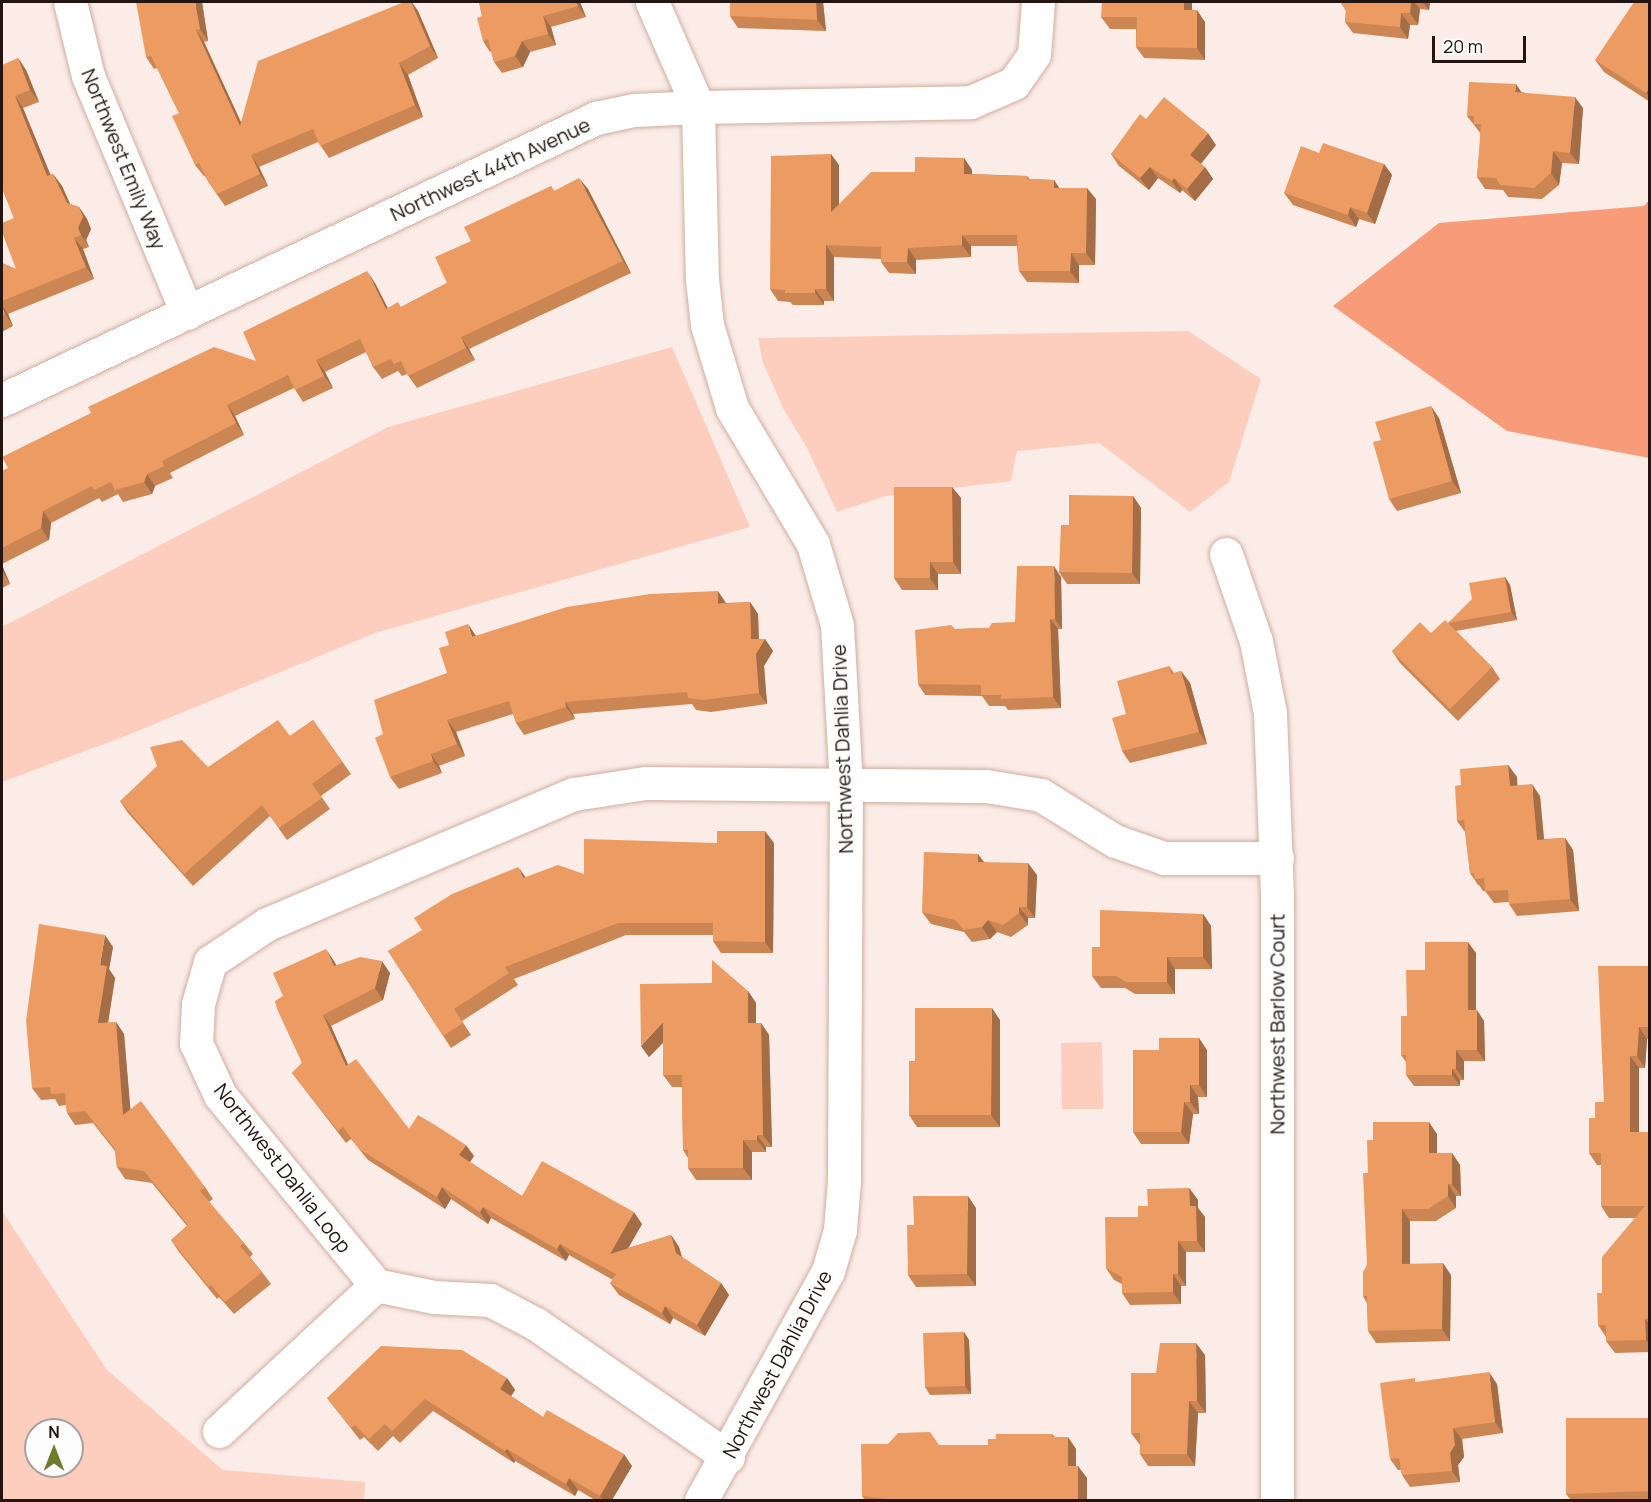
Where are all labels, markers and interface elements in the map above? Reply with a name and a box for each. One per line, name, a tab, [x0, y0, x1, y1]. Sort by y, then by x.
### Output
scale bar	[1435, 24, 1530, 62]
text: 20 m	[1443, 34, 1483, 58]
street label: Northwest Emily Way	[77, 65, 171, 253]
street label: Northwest 44th Avenue	[386, 112, 594, 226]
street label: Northwest Dahlia Drive	[826, 644, 858, 854]
street label: Northwest Barlow Court	[1265, 913, 1289, 1135]
street label: Northwest Dahlia Loop	[209, 1079, 357, 1257]
street label: Northwest Dahlia Drive	[717, 1266, 837, 1462]
north arrow	[24, 1418, 84, 1478]
text: N	[48, 1421, 60, 1443]

